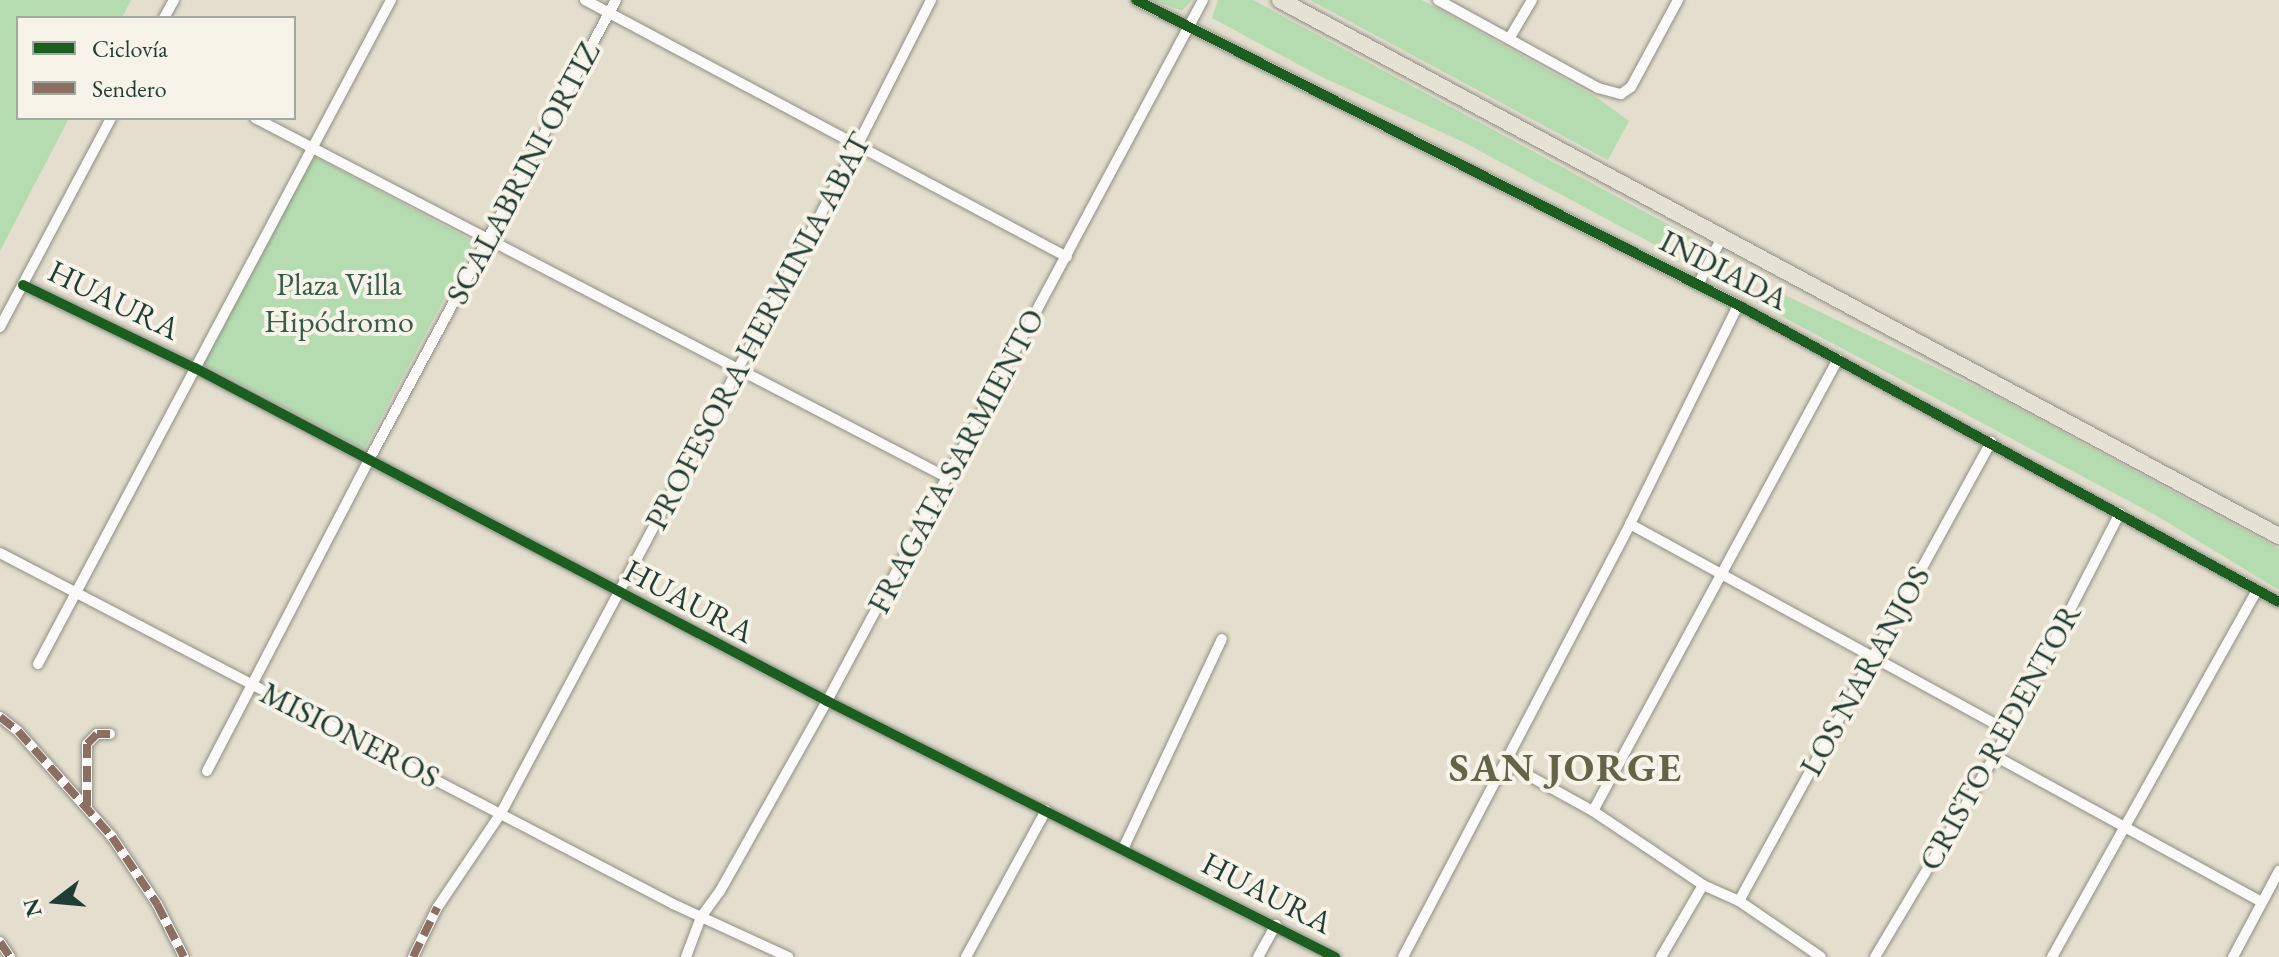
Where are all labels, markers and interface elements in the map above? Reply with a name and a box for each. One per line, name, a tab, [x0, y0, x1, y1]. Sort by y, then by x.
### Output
legend	[16, 16, 296, 120]
text: Ciclovía	[92, 33, 168, 64]
street label: SCALABRINI ORTIZ	[438, 35, 608, 311]
text: Sendero	[92, 73, 167, 104]
street label: PROFESORA HERMINIA ABAT	[637, 126, 879, 536]
street label: INDIADA	[1653, 221, 1795, 319]
street label: HUAURA	[42, 252, 186, 348]
park label: Plaza Villa Hipódromo	[264, 266, 414, 341]
street label: FRAGATA SARMIENTO	[859, 302, 1053, 620]
street label: HUAURA	[618, 551, 760, 651]
street label: LOS NARANJOS	[1792, 560, 1938, 782]
street label: CRISTO REDENTOR	[1911, 597, 2089, 877]
street label: MISIONEROS	[254, 674, 446, 796]
district label: SAN JORGE	[1449, 743, 1683, 791]
street label: HUAURA	[1195, 844, 1339, 942]
north arrow	[16, 861, 96, 941]
text: N	[16, 895, 49, 920]

